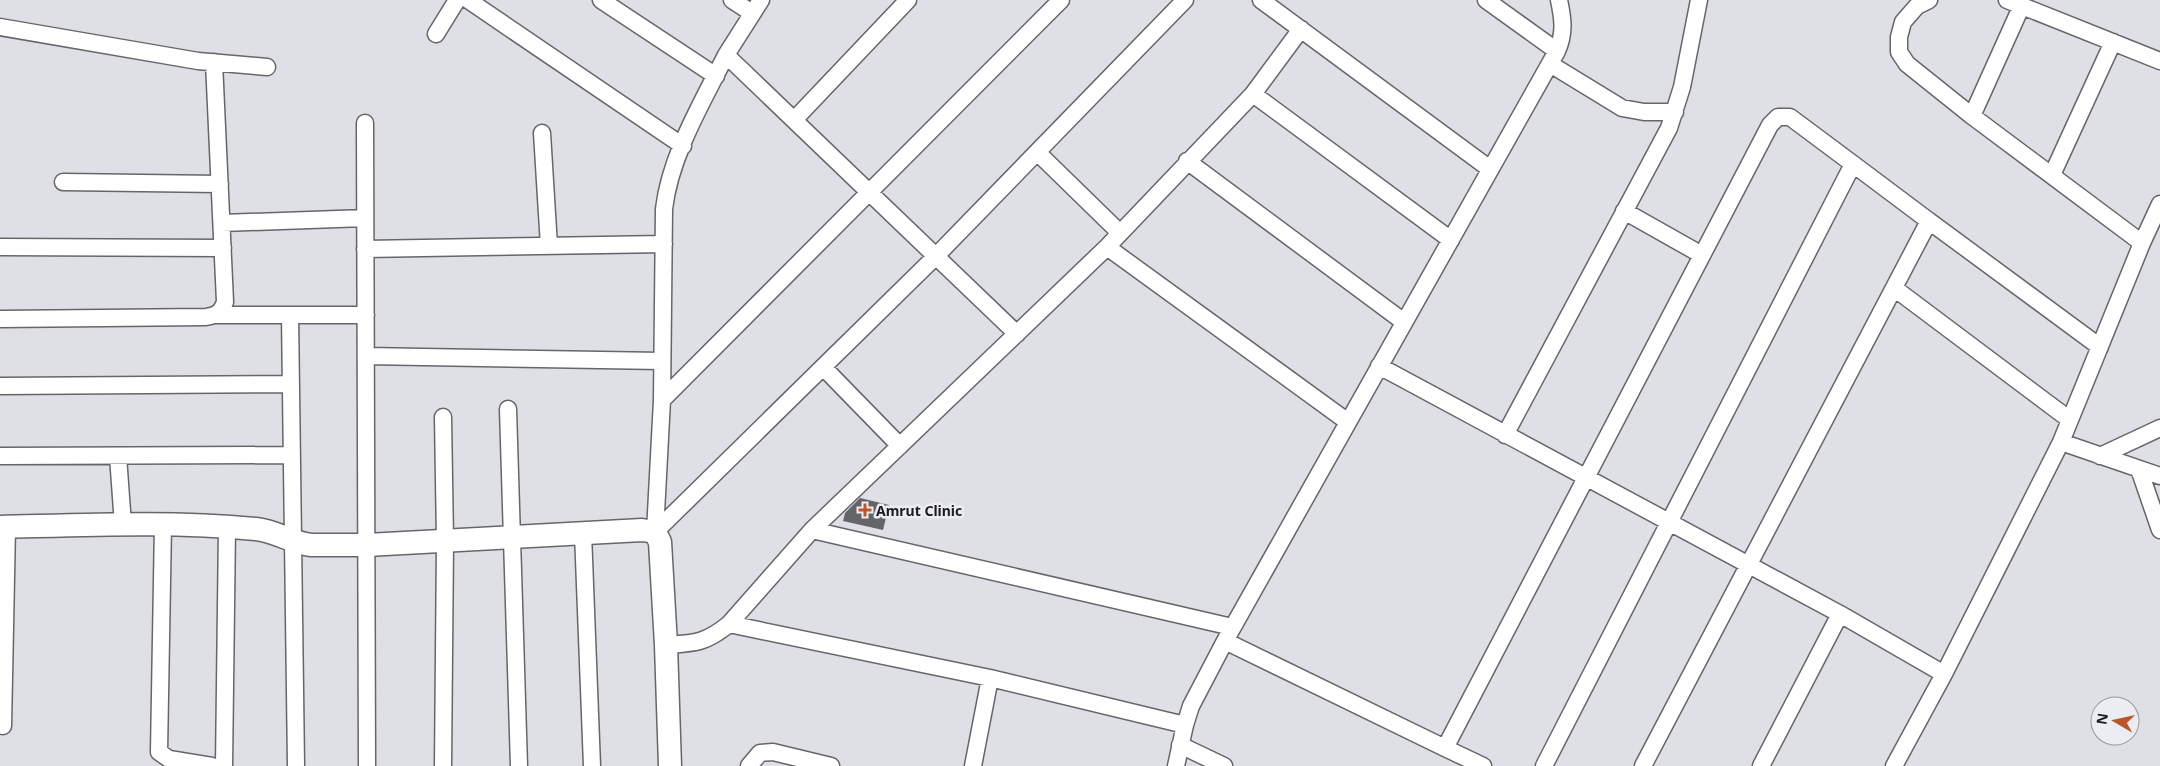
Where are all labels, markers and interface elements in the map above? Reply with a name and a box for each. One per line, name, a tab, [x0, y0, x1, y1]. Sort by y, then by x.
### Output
place label: Amrut Clinic	[876, 501, 962, 520]
marker: Amrut Clinic	[858, 503, 872, 517]
north arrow	[2090, 696, 2140, 746]
text: N	[2091, 712, 2112, 726]

